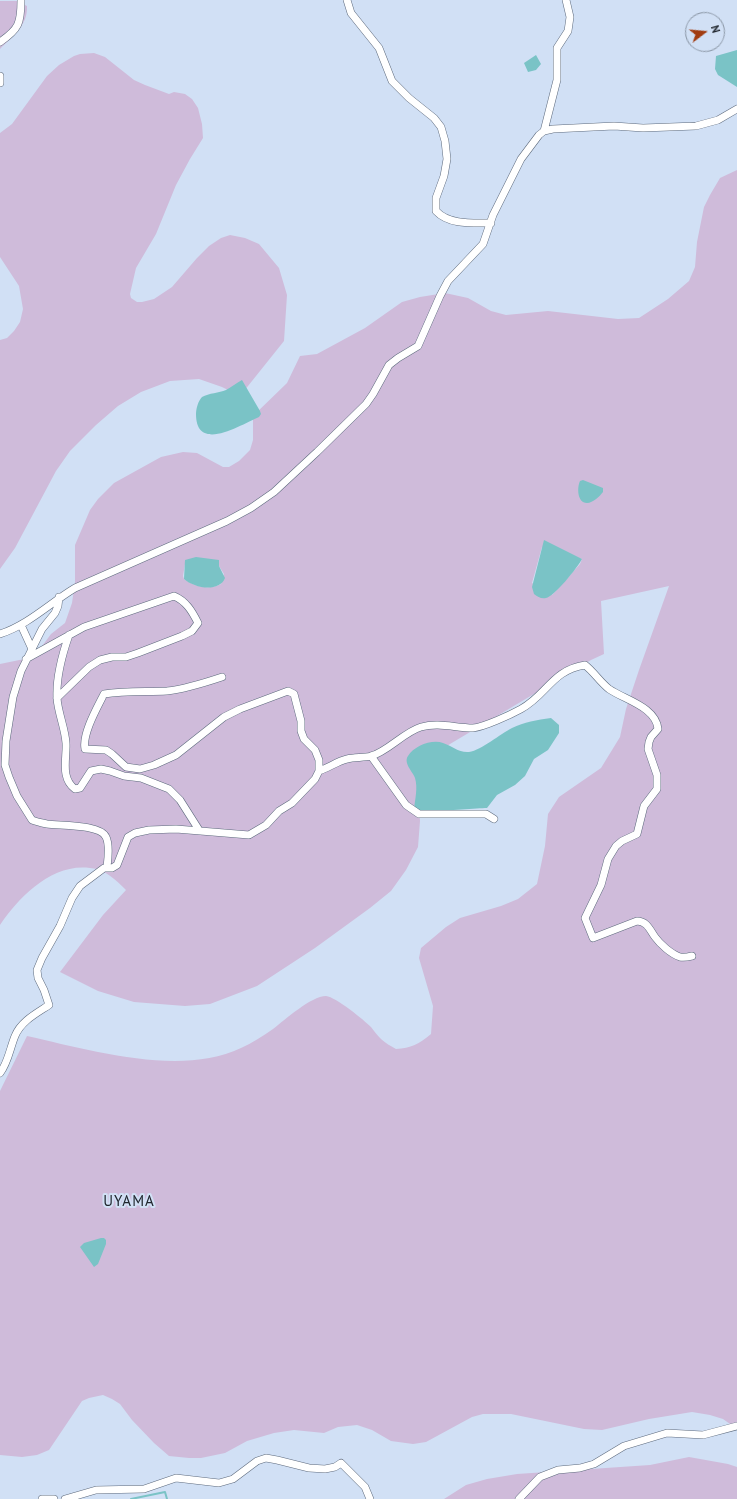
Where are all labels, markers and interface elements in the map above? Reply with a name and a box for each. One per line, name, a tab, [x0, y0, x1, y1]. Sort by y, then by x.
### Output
north arrow	[685, 12, 725, 52]
text: N	[708, 24, 723, 34]
district label: UYAMA	[103, 1193, 155, 1211]

